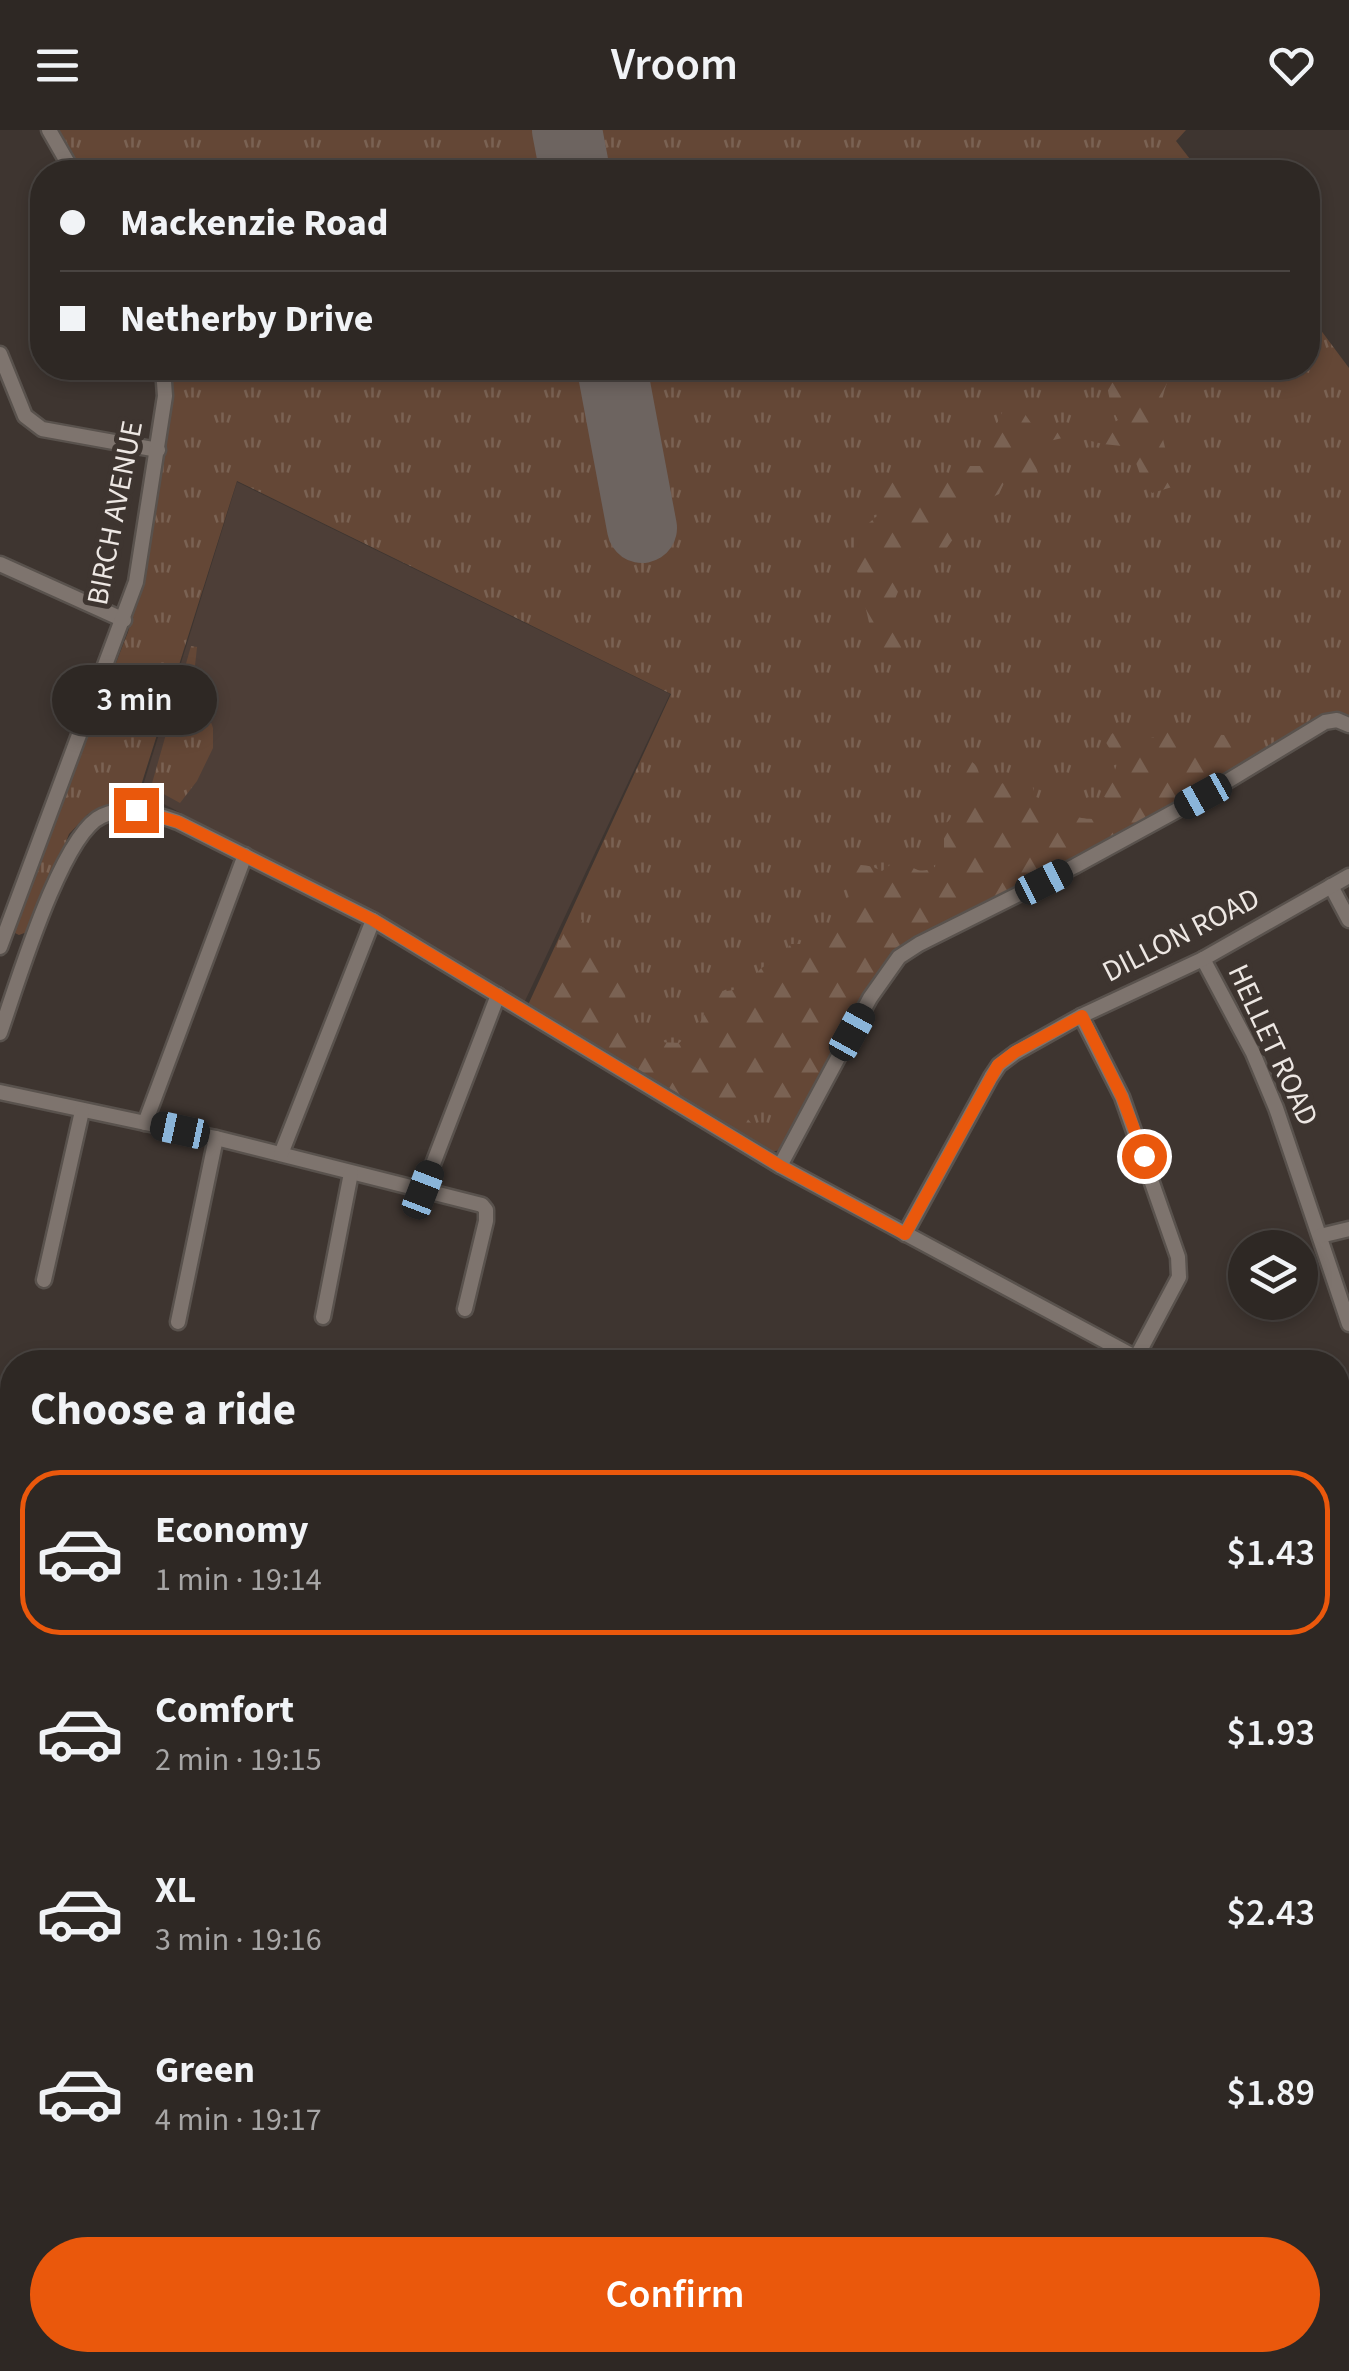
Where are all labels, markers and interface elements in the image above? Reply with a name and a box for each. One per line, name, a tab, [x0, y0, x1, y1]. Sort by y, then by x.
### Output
text: Vroom	[611, 33, 738, 97]
icon: menu	[30, 38, 85, 93]
icon: heart	[1264, 38, 1319, 93]
text: Mackenzie Road	[120, 196, 389, 250]
text: Netherby Drive	[120, 292, 373, 346]
street label: BIRCH AVENUE	[76, 417, 154, 609]
callout: 3 min	[54, 665, 218, 735]
text: 3 min	[96, 677, 173, 723]
car	[1169, 768, 1237, 824]
route end	[114, 788, 159, 833]
car	[1010, 855, 1078, 909]
street label: DILLON ROAD	[1095, 877, 1267, 993]
street label: HELLET ROAD	[1217, 957, 1329, 1133]
car	[824, 998, 880, 1066]
car	[148, 1109, 212, 1151]
route start	[1122, 1134, 1167, 1179]
car	[398, 1157, 448, 1223]
map controls	[1228, 1230, 1318, 1320]
button: layers	[1228, 1230, 1318, 1320]
text: Choose a ride	[30, 1378, 296, 1442]
text: Economy	[155, 1503, 308, 1557]
icon: car	[35, 1508, 125, 1598]
text: $1.43	[1227, 1526, 1315, 1580]
text: 1 min · 19:14	[155, 1557, 322, 1603]
text: Comfort	[155, 1683, 294, 1737]
icon: car	[35, 1688, 125, 1778]
text: $1.93	[1227, 1706, 1315, 1760]
text: 2 min · 19:15	[155, 1737, 322, 1783]
text: XL	[155, 1863, 196, 1917]
icon: car	[35, 1868, 125, 1958]
text: $2.43	[1227, 1886, 1315, 1940]
text: 3 min · 19:16	[155, 1917, 322, 1963]
text: Green	[155, 2043, 255, 2097]
icon: car	[35, 2048, 125, 2138]
text: $1.89	[1227, 2066, 1315, 2120]
text: 4 min · 19:17	[155, 2097, 322, 2143]
button: Confirm	[30, 2237, 1320, 2352]

